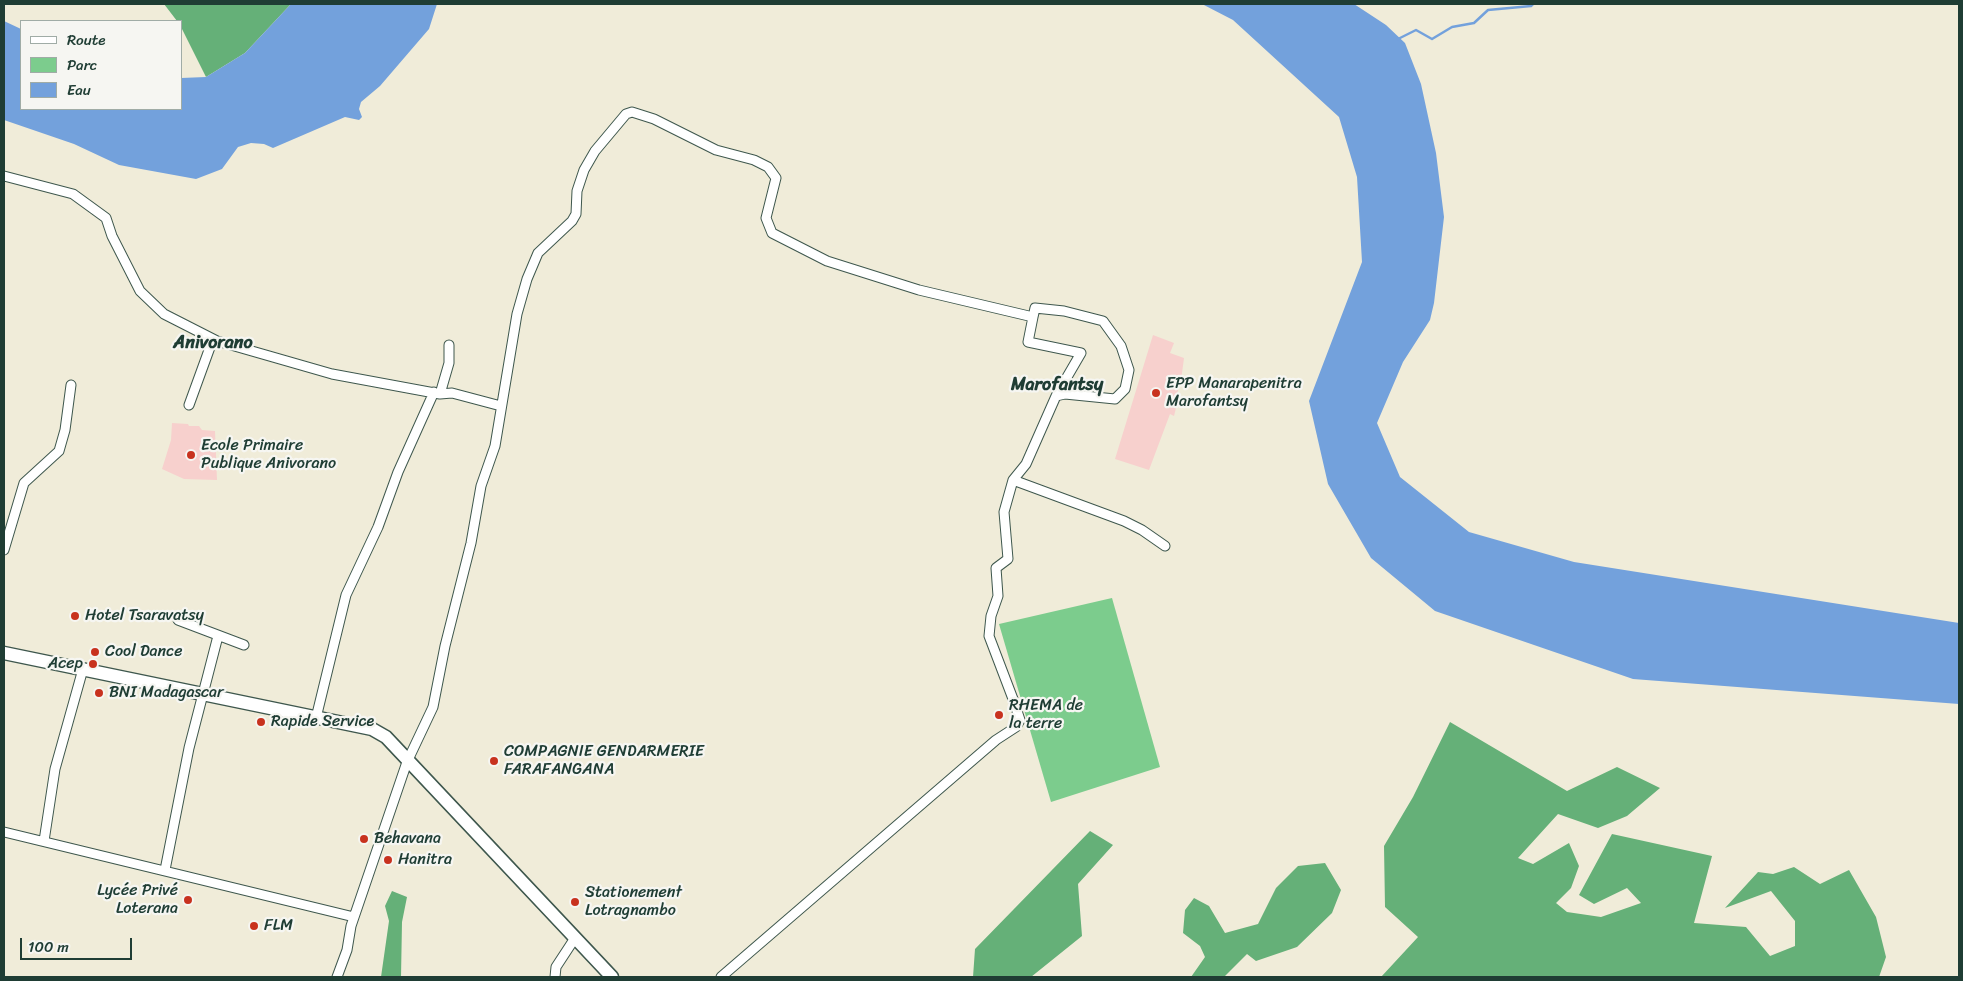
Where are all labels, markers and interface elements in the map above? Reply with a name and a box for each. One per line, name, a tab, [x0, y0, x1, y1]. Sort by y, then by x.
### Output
legend	[20, 20, 182, 110]
text: Route	[67, 27, 106, 53]
text: Parc	[67, 52, 97, 78]
text: Eau	[67, 77, 91, 103]
district label: Anivorano	[173, 332, 253, 354]
district label: Marofantsy	[1011, 374, 1103, 396]
place label: EPP Manarapenitra Marofantsy	[1166, 374, 1302, 412]
marker: EPP Manarapenitra Marofantsy	[1150, 387, 1162, 399]
place label: Ecole Primaire Publique Anivorano	[201, 436, 336, 474]
marker: Ecole Primaire Publique Anivorano	[185, 449, 197, 461]
place label: Hotel Tsaravatsy	[85, 606, 204, 626]
marker: Hotel Tsaravatsy	[69, 610, 81, 622]
place label: Cool Dance	[105, 642, 182, 662]
marker: Cool Dance	[89, 646, 101, 658]
place label: Acep	[48, 654, 83, 674]
marker: Acep	[87, 658, 99, 670]
place label: BNI Madagascar	[109, 683, 224, 703]
marker: BNI Madagascar	[93, 687, 105, 699]
place label: RHEMA de la terre	[1009, 696, 1083, 734]
marker: RHEMA de la terre	[993, 709, 1005, 721]
place label: Rapide Service	[271, 712, 374, 732]
marker: Rapide Service	[255, 716, 267, 728]
place label: COMPAGNIE GENDARMERIE FARAFANGANA	[504, 742, 704, 780]
marker: COMPAGNIE GENDARMERIE FARAFANGANA	[488, 755, 500, 767]
place label: Behavana	[374, 829, 441, 849]
marker: Behavana	[358, 833, 370, 845]
place label: Hanitra	[398, 850, 452, 870]
marker: Hanitra	[382, 854, 394, 866]
place label: Lycée Privé Loterana	[97, 881, 178, 919]
place label: Stationement Lotragnambo	[585, 883, 682, 921]
marker: Lycée Privé Loterana	[182, 894, 194, 906]
marker: Stationement Lotragnambo	[569, 896, 581, 908]
place label: FLM	[264, 916, 293, 936]
marker: FLM	[248, 920, 260, 932]
scale bar	[22, 928, 135, 960]
text: 100 m	[28, 934, 69, 960]

